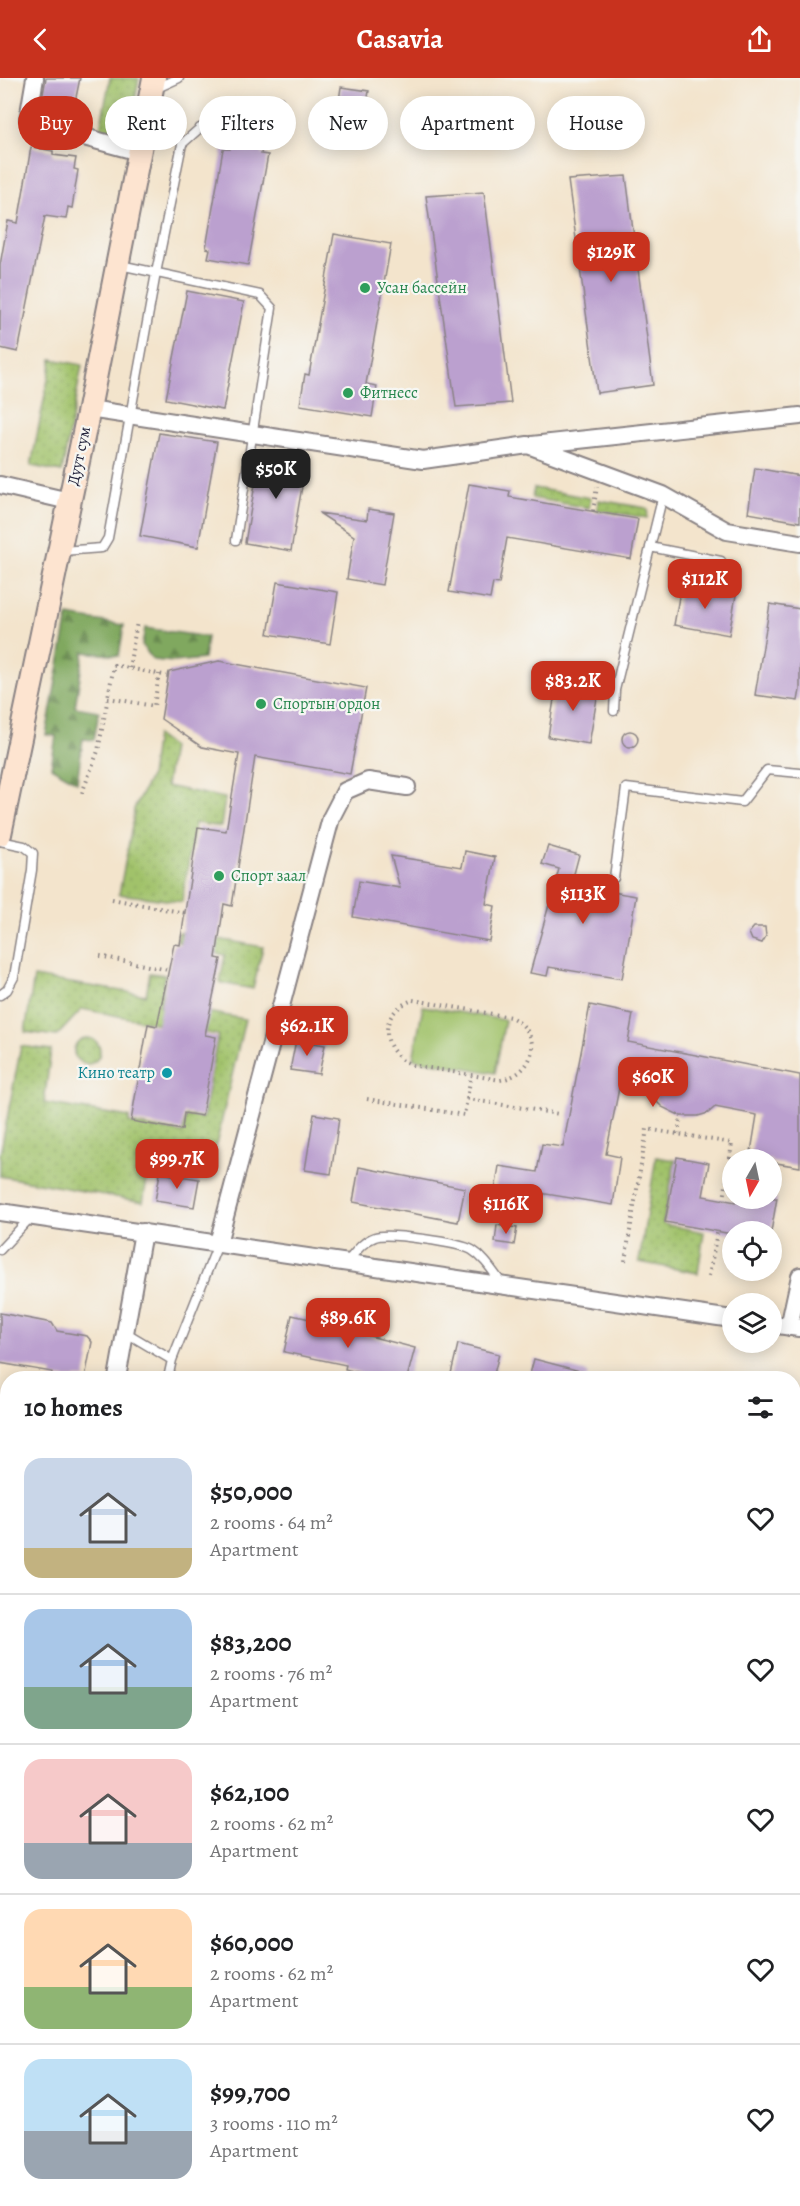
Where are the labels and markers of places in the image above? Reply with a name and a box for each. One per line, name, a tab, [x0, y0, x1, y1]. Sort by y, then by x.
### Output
pin: $129K	[569, 232, 653, 283]
place label: Усан бассейн	[377, 277, 467, 299]
marker: Усан бассейн	[358, 281, 372, 295]
place label: Фитнесс	[360, 382, 418, 404]
marker: Фитнесс	[341, 386, 355, 400]
pin: $50K	[240, 449, 312, 500]
pin: $112K	[663, 559, 747, 610]
pin: $83.2K	[524, 661, 622, 712]
place label: Спортын ордон	[273, 693, 380, 715]
marker: Спортын ордон	[254, 697, 268, 711]
place label: Спорт заал	[231, 865, 306, 887]
marker: Спорт заал	[212, 869, 226, 883]
pin: $113K	[541, 874, 625, 925]
pin: $62.1K	[258, 1006, 356, 1057]
pin: $60K	[617, 1057, 689, 1108]
place label: Кино театр	[78, 1062, 155, 1084]
marker: Кино театр	[160, 1066, 174, 1080]
pin: $99.7K	[128, 1139, 226, 1190]
pin: $116K	[464, 1184, 548, 1235]
pin: $89.6K	[299, 1298, 397, 1349]

